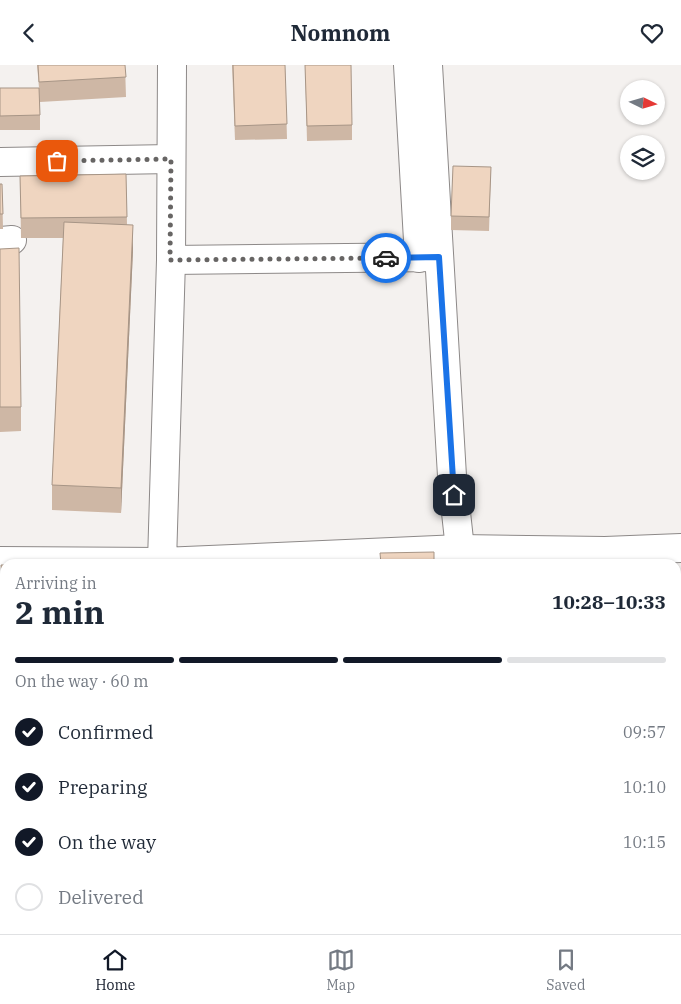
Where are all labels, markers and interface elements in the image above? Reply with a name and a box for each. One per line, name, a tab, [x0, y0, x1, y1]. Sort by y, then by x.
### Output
text: Nomnom	[291, 18, 390, 47]
icon: back	[15, 19, 43, 47]
icon: heart	[638, 19, 666, 47]
north arrow	[620, 80, 665, 125]
map controls	[620, 80, 665, 180]
button: layers	[620, 135, 665, 180]
pin	[36, 140, 78, 182]
icon: bag	[43, 147, 71, 175]
courier	[361, 233, 411, 283]
icon: car	[372, 244, 400, 272]
pin	[433, 474, 475, 516]
icon: home	[440, 481, 468, 509]
text: Arriving in	[15, 573, 97, 593]
text: 10:28–10:33	[552, 590, 666, 614]
text: 2 min	[15, 591, 105, 633]
text: On the way · 60 m	[15, 671, 149, 691]
icon: check	[15, 718, 43, 746]
text: Confirmed	[58, 720, 153, 744]
text: 09:57	[623, 722, 666, 742]
icon: check	[15, 773, 43, 801]
text: Preparing	[58, 775, 147, 799]
text: 10:10	[623, 777, 666, 797]
icon: check	[15, 828, 43, 856]
text: On the way	[58, 830, 156, 854]
text: 10:15	[623, 832, 666, 852]
text: Delivered	[58, 885, 144, 909]
tab: Home	[96, 946, 135, 994]
tab: Map	[327, 946, 355, 994]
tab: Saved	[546, 946, 585, 994]

